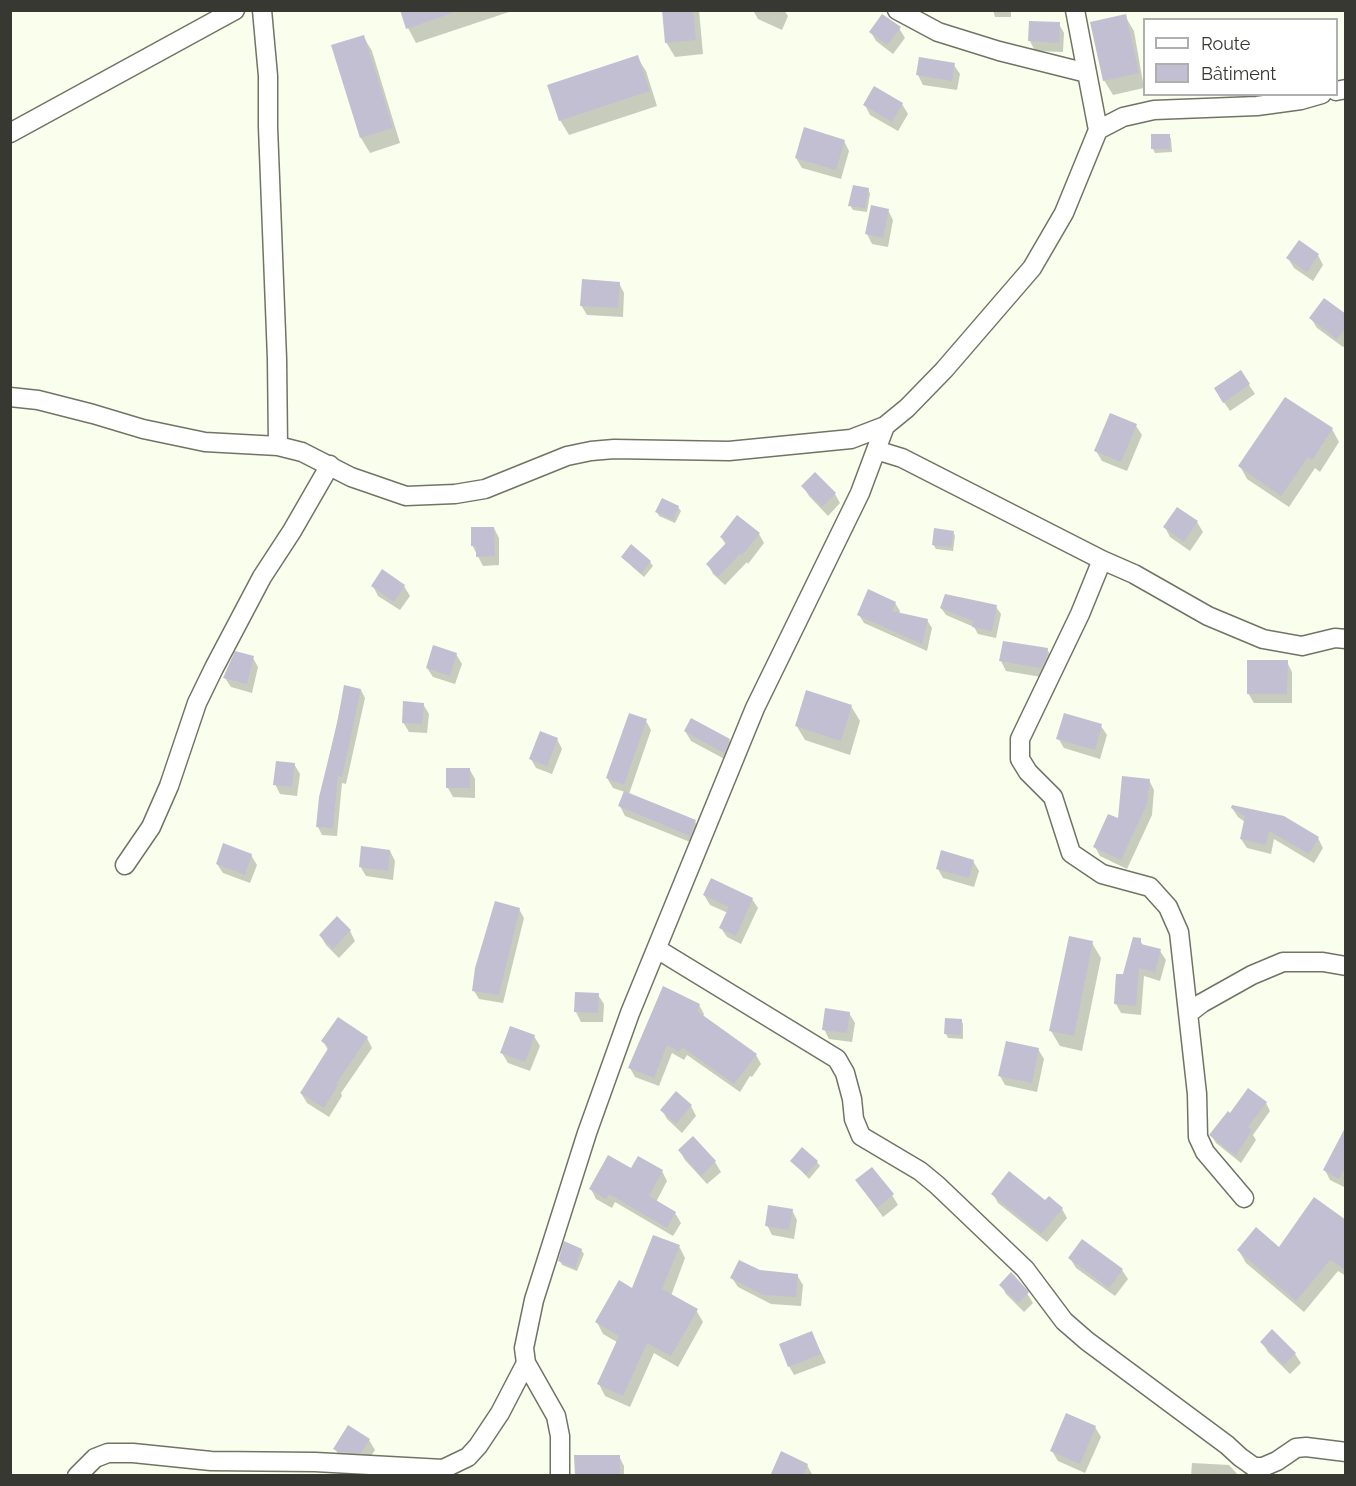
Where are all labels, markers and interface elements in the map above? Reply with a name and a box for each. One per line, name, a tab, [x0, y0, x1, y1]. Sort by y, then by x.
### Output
legend	[1143, 18, 1338, 96]
text: Route	[1201, 33, 1250, 54]
text: Bâtiment	[1201, 63, 1276, 84]

